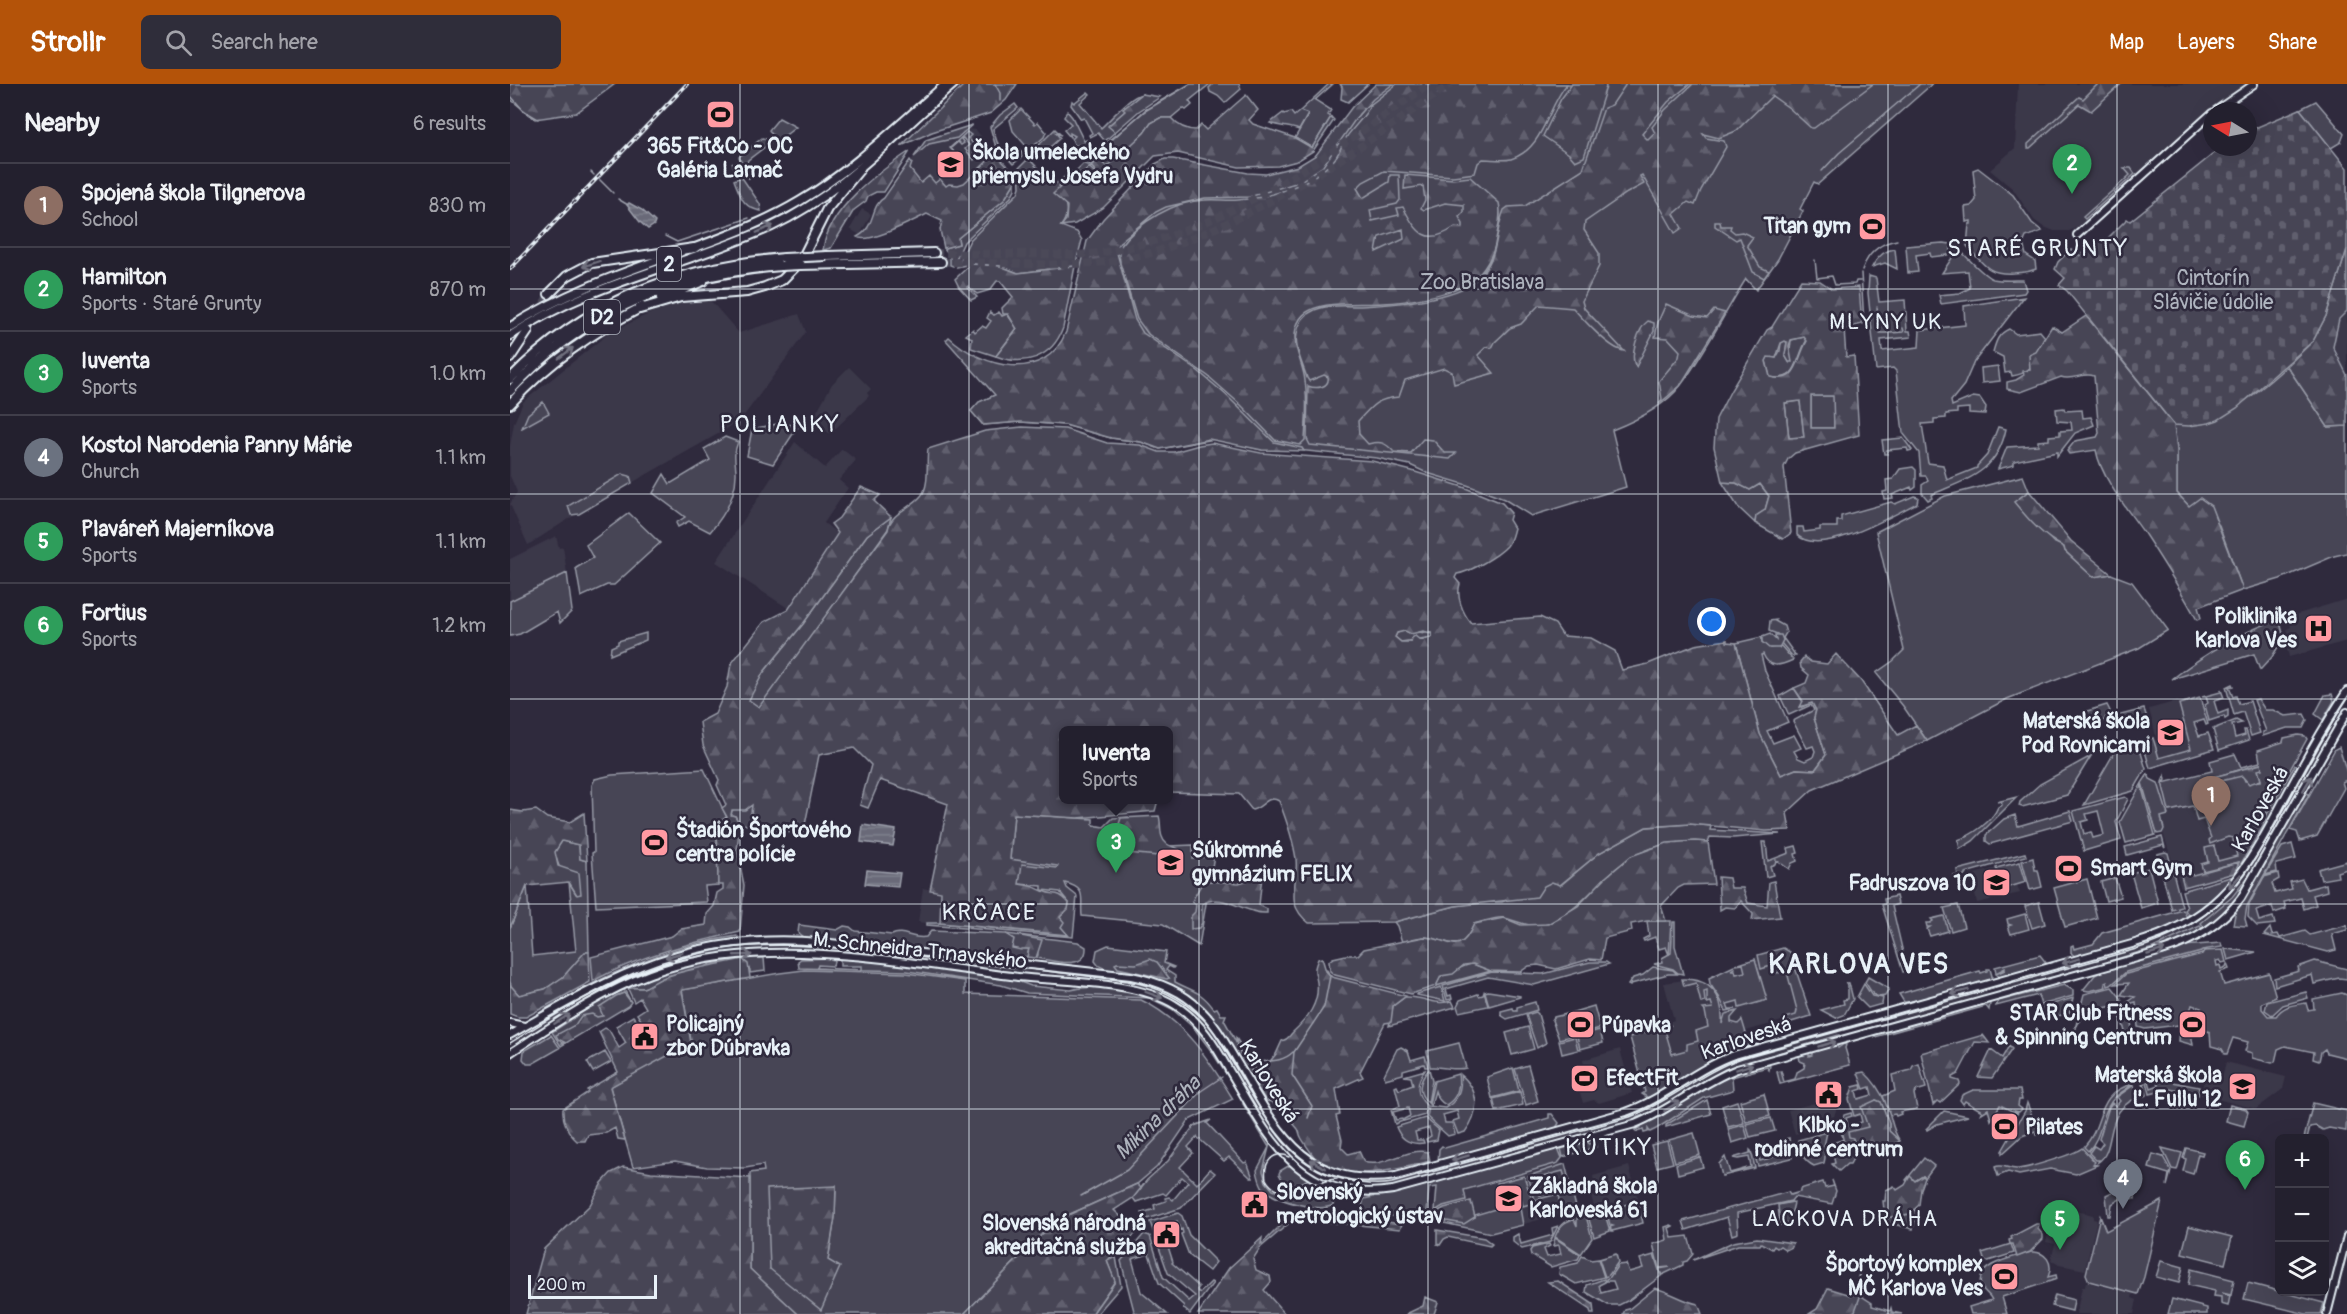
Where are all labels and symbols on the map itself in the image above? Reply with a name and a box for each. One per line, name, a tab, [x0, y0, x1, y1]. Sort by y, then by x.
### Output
sports icon: 365 Fit&Co - OC Galéria Lamač	[704, 99, 736, 131]
north arrow	[2203, 102, 2257, 156]
place label: 365 Fit&Co - OC Galéria Lamač	[647, 133, 793, 184]
place label: Škola umeleckého priemyslu Josefa Vydru	[972, 138, 1173, 190]
pin: 2	[2052, 144, 2092, 194]
school or university icon: Škola umeleckého priemyslu Josefa Vydru	[935, 148, 967, 180]
sports icon: Titan gym	[1856, 210, 1888, 242]
place label: Titan gym	[1762, 213, 1851, 240]
one-way arrow	[755, 223, 774, 234]
district label: STARÉ GRUNTY	[1947, 234, 2129, 263]
road number: 2	[657, 247, 681, 281]
one-way arrow	[582, 259, 601, 270]
park label: Cintorín Slávičie údolie	[2153, 265, 2274, 316]
park label: Zoo Bratislava	[1420, 269, 1544, 296]
road number: D2	[584, 300, 620, 334]
district label: MLYNY UK	[1829, 308, 1943, 336]
one-way arrow	[558, 347, 574, 360]
district label: POLIANKY	[719, 410, 841, 439]
place label: Poliklinika Karlova Ves	[2195, 603, 2298, 654]
your location	[1697, 607, 1726, 636]
hospital icon: Poliklinika Karlova Ves	[2302, 612, 2334, 644]
place label: Materská škola Pod Rovnicami	[2021, 708, 2150, 759]
school or university icon: Materská škola Pod Rovnicami	[2155, 717, 2187, 749]
street label: Karloveská	[2226, 762, 2295, 857]
pin: 1	[2192, 776, 2230, 826]
one-way arrow	[2301, 776, 2313, 793]
place label: Štadión Športového centra polície	[675, 816, 852, 868]
pin: 3	[1096, 824, 1136, 873]
sports icon: Štadión Športového centra polície	[639, 826, 671, 858]
place label: Súkromné gymnázium FELIX	[1192, 837, 1353, 888]
school or university icon: Súkromné gymnázium FELIX	[1155, 846, 1187, 878]
sports icon: Smart Gym	[2053, 852, 2085, 884]
place label: Smart Gym	[2090, 855, 2193, 882]
school or university icon: Fadruszova 10	[1981, 867, 2013, 899]
place label: Fadruszova 10	[1849, 870, 1976, 897]
one-way arrow	[2228, 873, 2242, 888]
district label: KRČACE	[941, 898, 1037, 927]
street label: M. Schneidra Trnavského	[812, 926, 1028, 975]
one-way arrow	[2146, 946, 2165, 958]
district label: KARLOVA VES	[1768, 948, 1950, 981]
one-way arrow	[733, 949, 753, 961]
one-way arrow	[664, 950, 683, 961]
one-way arrow	[2062, 956, 2081, 968]
one-way arrow	[1951, 987, 1970, 998]
one-way arrow	[1144, 991, 1163, 1002]
place label: STAR Club Fitness & Spinning Centrum	[1995, 1000, 2173, 1051]
sports icon: Púpavka	[1564, 1009, 1596, 1041]
sports icon: STAR Club Fitness & Spinning Centrum	[2177, 1009, 2209, 1041]
street label: Karloveská	[1697, 1010, 1795, 1067]
place label: Policajný zbor Dúbravka	[666, 1011, 790, 1062]
place label: Púpavka	[1601, 1012, 1671, 1039]
one-way arrow	[553, 1013, 570, 1025]
public building icon: Policajný zbor Dúbravka	[629, 1020, 661, 1052]
street label: Karloveská	[1232, 1034, 1305, 1128]
one-way arrow	[1817, 1038, 1836, 1049]
one-way arrow	[1734, 1061, 1753, 1072]
sports icon: EfectFit	[1569, 1062, 1601, 1094]
place label: Materská škola Ľ. Fullu 12	[2095, 1062, 2222, 1113]
place label: EfectFit	[1606, 1065, 1679, 1092]
water label: Mikina dráha	[1109, 1068, 1208, 1166]
school or university icon: Materská škola Ľ. Fullu 12	[2227, 1071, 2259, 1103]
public building icon: Klbko - rodinné centrum	[1813, 1078, 1845, 1110]
one-way arrow	[1663, 1099, 1680, 1111]
sports icon: Pilates	[1988, 1111, 2020, 1143]
place label: Klbko - rodinné centrum	[1755, 1112, 1904, 1163]
place label: Pilates	[2025, 1114, 2083, 1141]
district label: KÚTIKY	[1565, 1133, 1653, 1162]
pin: 6	[2226, 1140, 2264, 1190]
one-way arrow	[1451, 1153, 1470, 1164]
one-way arrow	[1310, 1158, 1327, 1170]
pin: 4	[2104, 1160, 2142, 1209]
place label: Základná škola Karloveská 61	[1529, 1173, 1658, 1224]
place label: Slovenský metrologický ústav	[1276, 1179, 1444, 1230]
school or university icon: Základná škola Karloveská 61	[1492, 1182, 1524, 1214]
public building icon: Slovenský metrologický ústav	[1239, 1188, 1271, 1220]
pin: 5	[2040, 1200, 2080, 1250]
district label: LACKOVA DRÁHA	[1751, 1205, 1939, 1233]
place label: Slovenská národná akreditačná služba	[982, 1210, 1146, 1261]
public building icon: Slovenská národná akreditačná služba	[1151, 1219, 1183, 1251]
place label: Športový komplex MČ Karlova Ves	[1825, 1250, 1984, 1302]
sports icon: Športový komplex MČ Karlova Ves	[1988, 1260, 2020, 1292]
scale bar	[528, 1272, 657, 1300]

